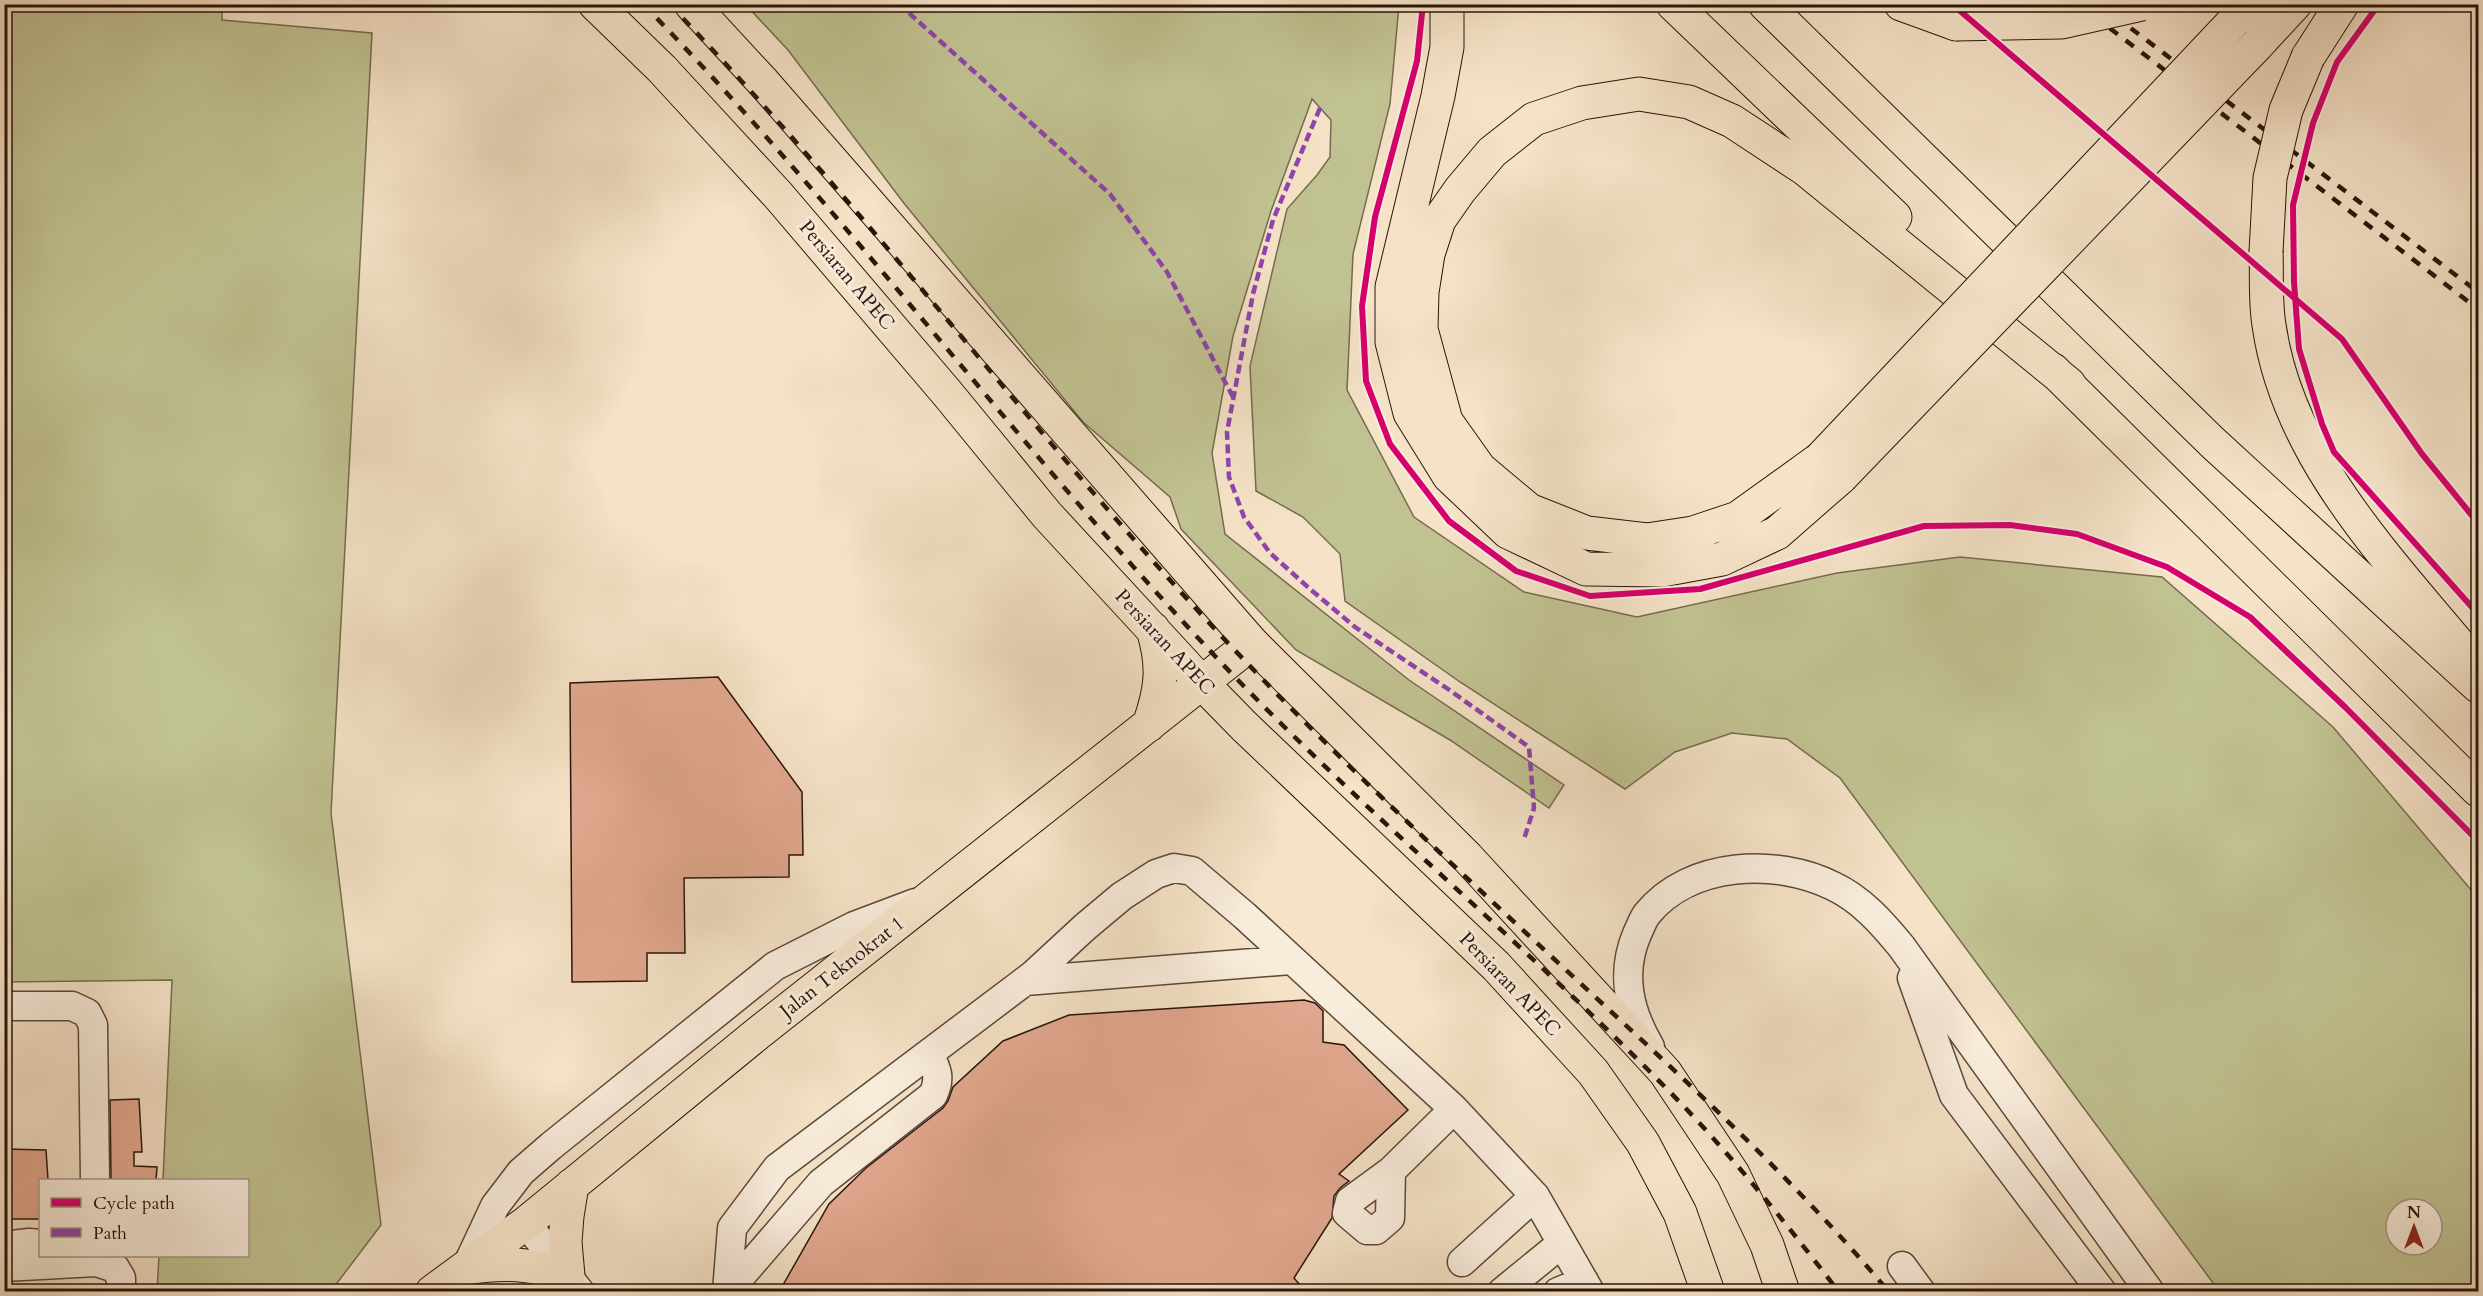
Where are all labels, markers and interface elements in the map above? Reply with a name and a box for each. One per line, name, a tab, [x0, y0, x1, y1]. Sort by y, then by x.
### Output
street label: Persiaran APEC	[793, 214, 901, 336]
street label: Persiaran APEC	[1109, 583, 1221, 701]
street label: Jalan Teknokrat 1	[772, 910, 910, 1026]
street label: Persiaran APEC	[1453, 926, 1567, 1042]
legend	[39, 1179, 249, 1257]
text: Cycle path	[93, 1191, 175, 1216]
north arrow	[2384, 1197, 2444, 1257]
text: N	[2407, 1202, 2421, 1224]
text: Path	[93, 1221, 127, 1246]

